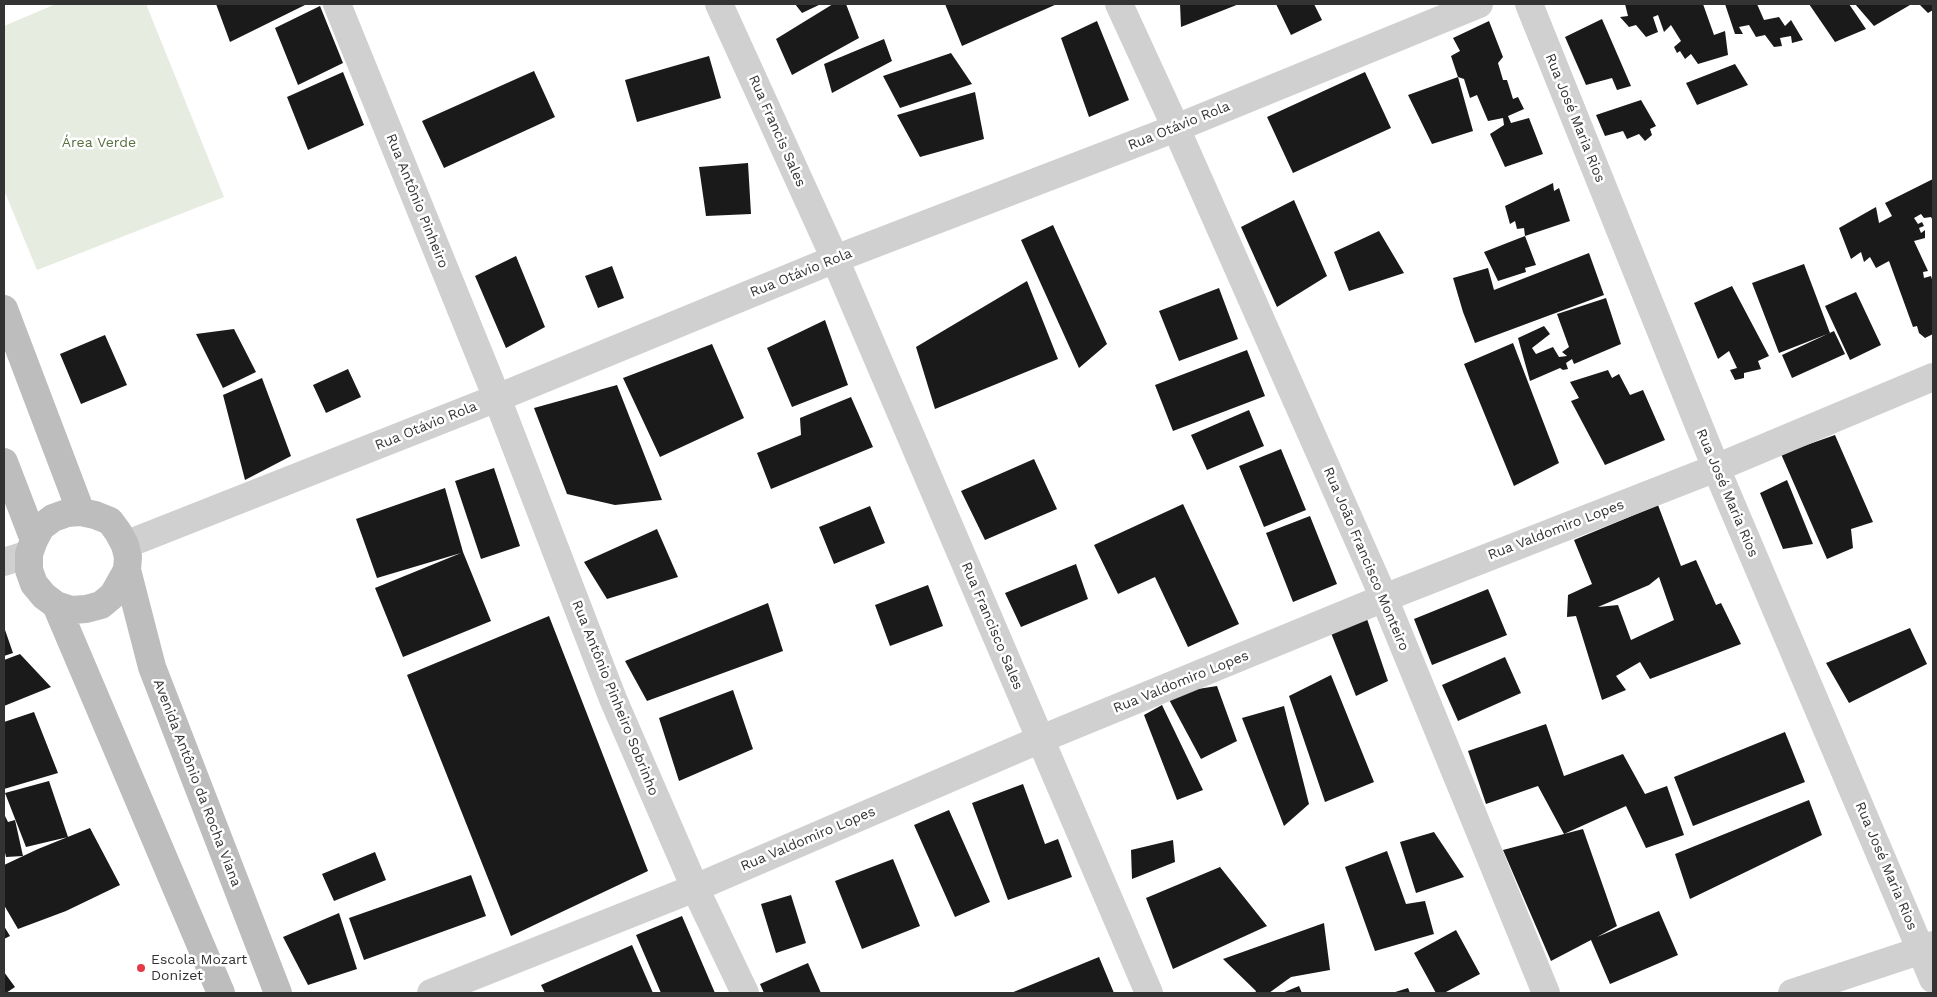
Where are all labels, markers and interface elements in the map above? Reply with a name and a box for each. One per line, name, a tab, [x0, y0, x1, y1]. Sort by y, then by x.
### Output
street label: Rua José Maria Rios	[1541, 51, 1609, 185]
street label: Rua Francis Sales	[745, 72, 809, 190]
street label: Rua Otávio Rola	[1126, 98, 1232, 154]
street label: Rua Antônio Pinheiro	[382, 131, 452, 271]
park label: Área Verde	[62, 135, 136, 151]
street label: Rua Otávio Rola	[748, 245, 854, 301]
street label: Rua Otávio Rola	[373, 398, 479, 454]
street label: Rua José Maria Rios	[1692, 426, 1762, 560]
street label: Rua João Francisco Monteiro	[1320, 464, 1412, 654]
street label: Rua Valdomiro Lopes	[1485, 496, 1627, 564]
street label: Rua Francisco Sales	[957, 560, 1027, 692]
street label: Rua Antônio Pinheiro Sobrinho	[568, 598, 662, 798]
street label: Rua Valdomiro Lopes	[1111, 647, 1251, 717]
street label: Avenida Antônio da Rocha Viana	[150, 677, 244, 889]
street label: Rua José Maria Rios	[1851, 799, 1921, 933]
street label: Rua Valdomiro Lopes	[738, 803, 878, 875]
place label: Escola Mozart Donizet	[151, 952, 247, 984]
marker: Escola Mozart Donizet	[135, 962, 147, 974]

